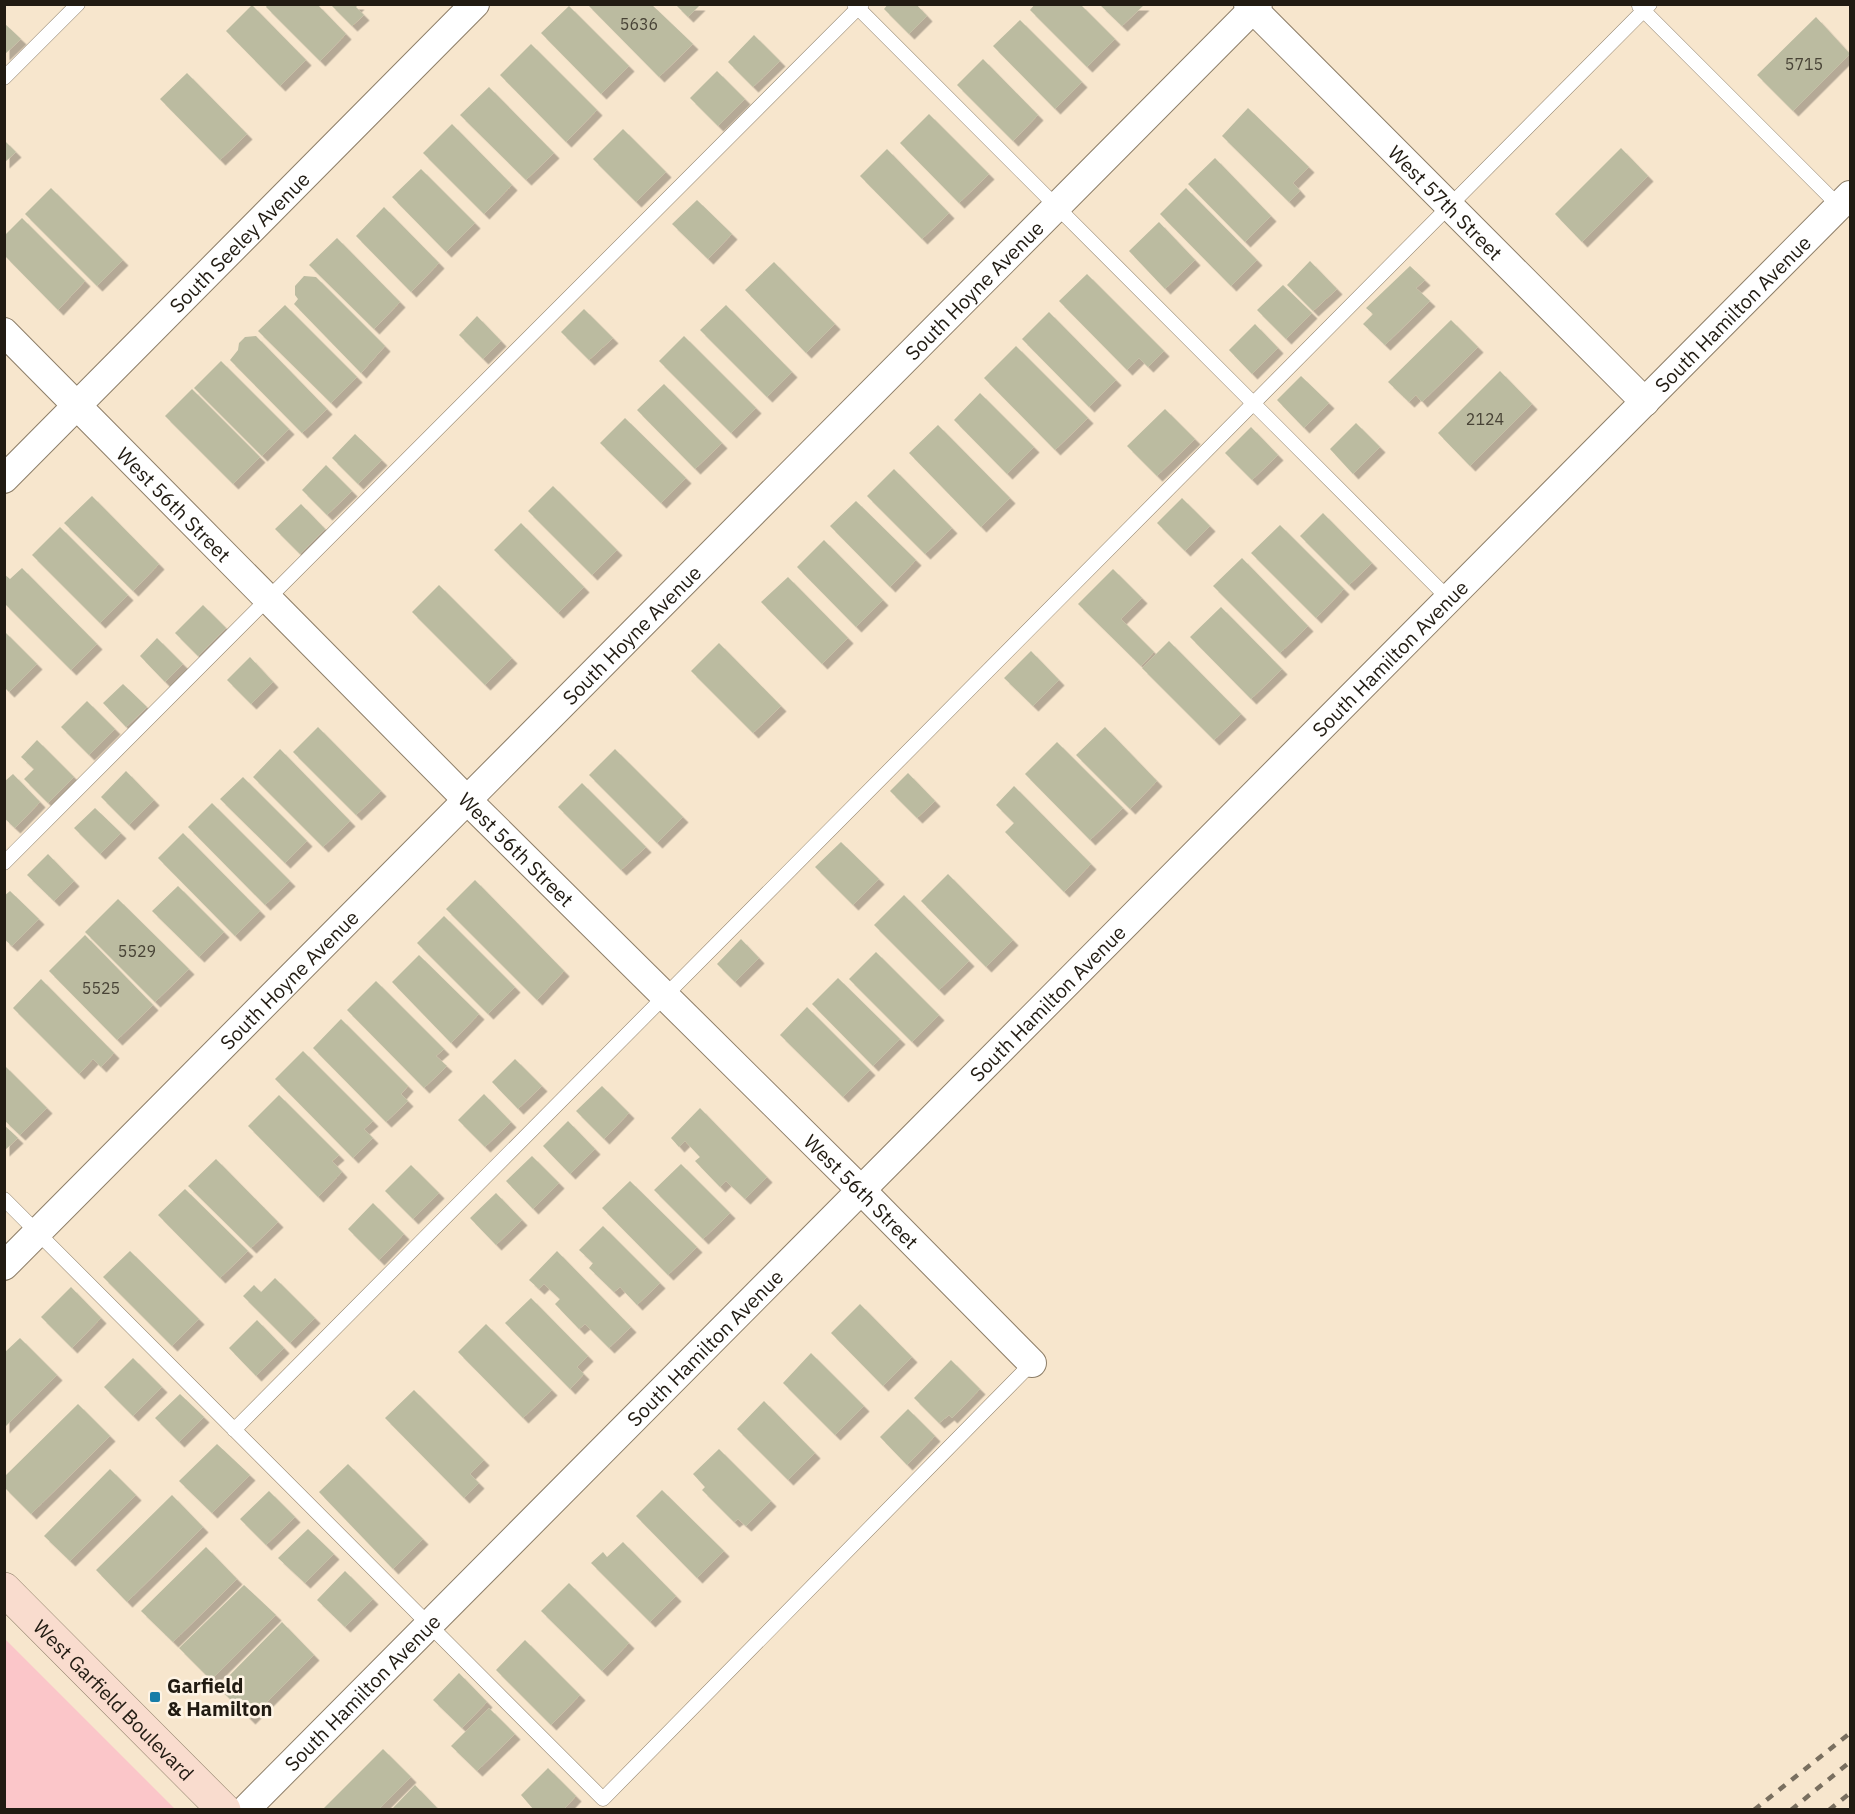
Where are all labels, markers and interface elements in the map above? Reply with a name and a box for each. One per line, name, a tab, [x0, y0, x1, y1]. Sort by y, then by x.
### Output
house number: 5636	[620, 14, 658, 34]
house number: 5715	[1785, 54, 1823, 74]
street label: West 57th Street	[1383, 139, 1509, 266]
street label: South Seeley Avenue	[163, 165, 315, 318]
street label: South Hoyne Avenue	[899, 214, 1049, 366]
street label: South Hamilton Avenue	[1648, 229, 1816, 398]
house number: 2124	[1466, 409, 1504, 429]
street label: West 56th Street	[111, 441, 237, 568]
street label: South Hoyne Avenue	[556, 559, 707, 710]
street label: South Hamilton Avenue	[1306, 574, 1474, 742]
street label: West 56th Street	[453, 786, 580, 912]
street label: South Hoyne Avenue	[213, 904, 364, 1055]
street label: South Hamilton Avenue	[963, 918, 1131, 1087]
house number: 5529	[118, 941, 156, 961]
house number: 5525	[82, 978, 120, 998]
street label: West 56th Street	[798, 1128, 925, 1254]
street label: South Hamilton Avenue	[621, 1263, 789, 1432]
street label: South Hamilton Avenue	[278, 1608, 446, 1777]
street label: West Garfield Boulevard	[28, 1613, 200, 1786]
place label: Garfield & Hamilton	[167, 1672, 272, 1722]
marker: Garfield & Hamilton	[148, 1690, 162, 1704]

